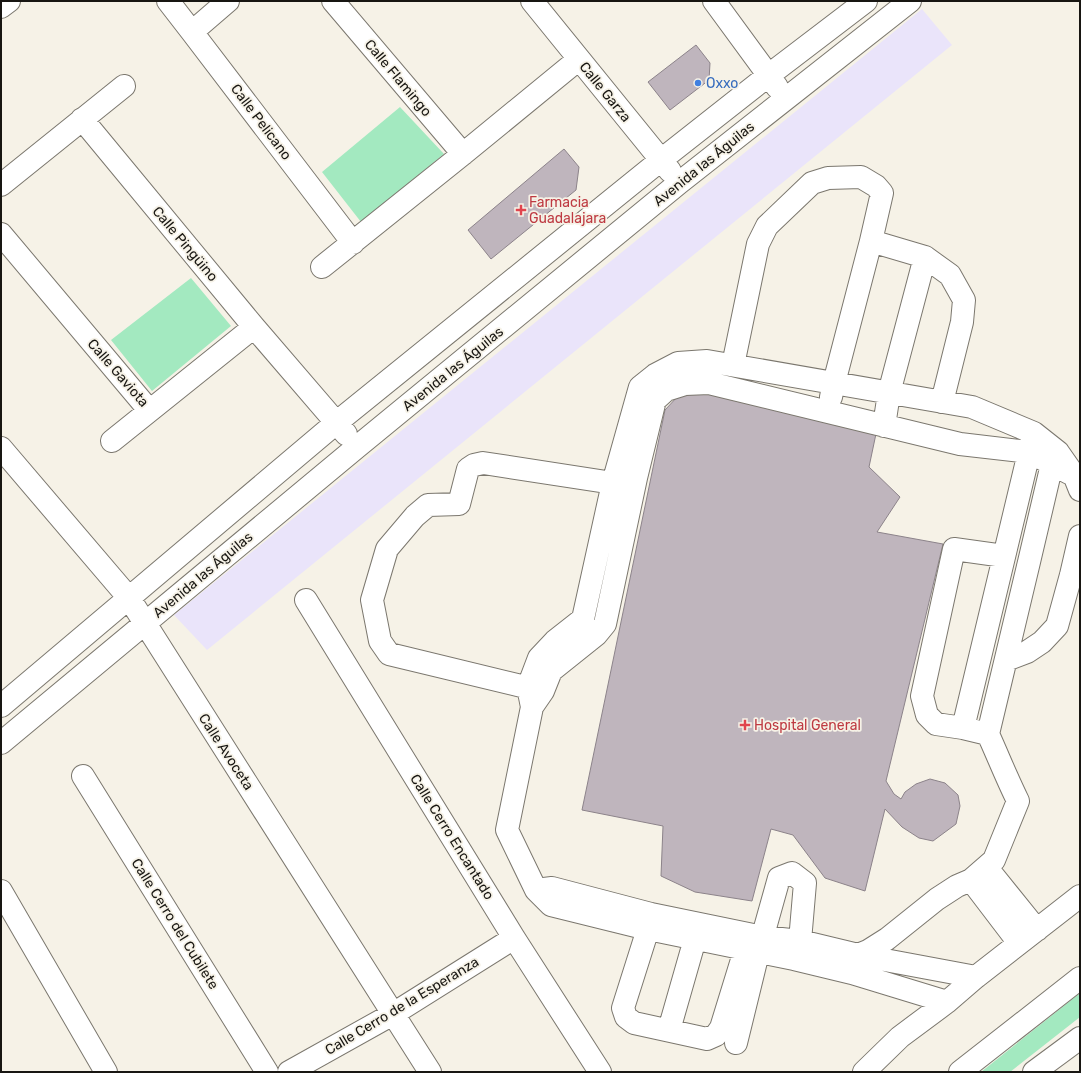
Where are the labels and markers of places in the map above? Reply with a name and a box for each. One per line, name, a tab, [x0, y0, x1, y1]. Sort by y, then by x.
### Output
place label: Oxxo	[706, 75, 738, 92]
marker: Oxxo	[693, 78, 703, 88]
place label: Farmacia Guadalajara	[529, 194, 606, 227]
marker: Farmacia Guadalajara	[516, 205, 526, 215]
place label: Hospital General	[754, 717, 861, 734]
marker: Hospital General	[739, 719, 751, 731]

